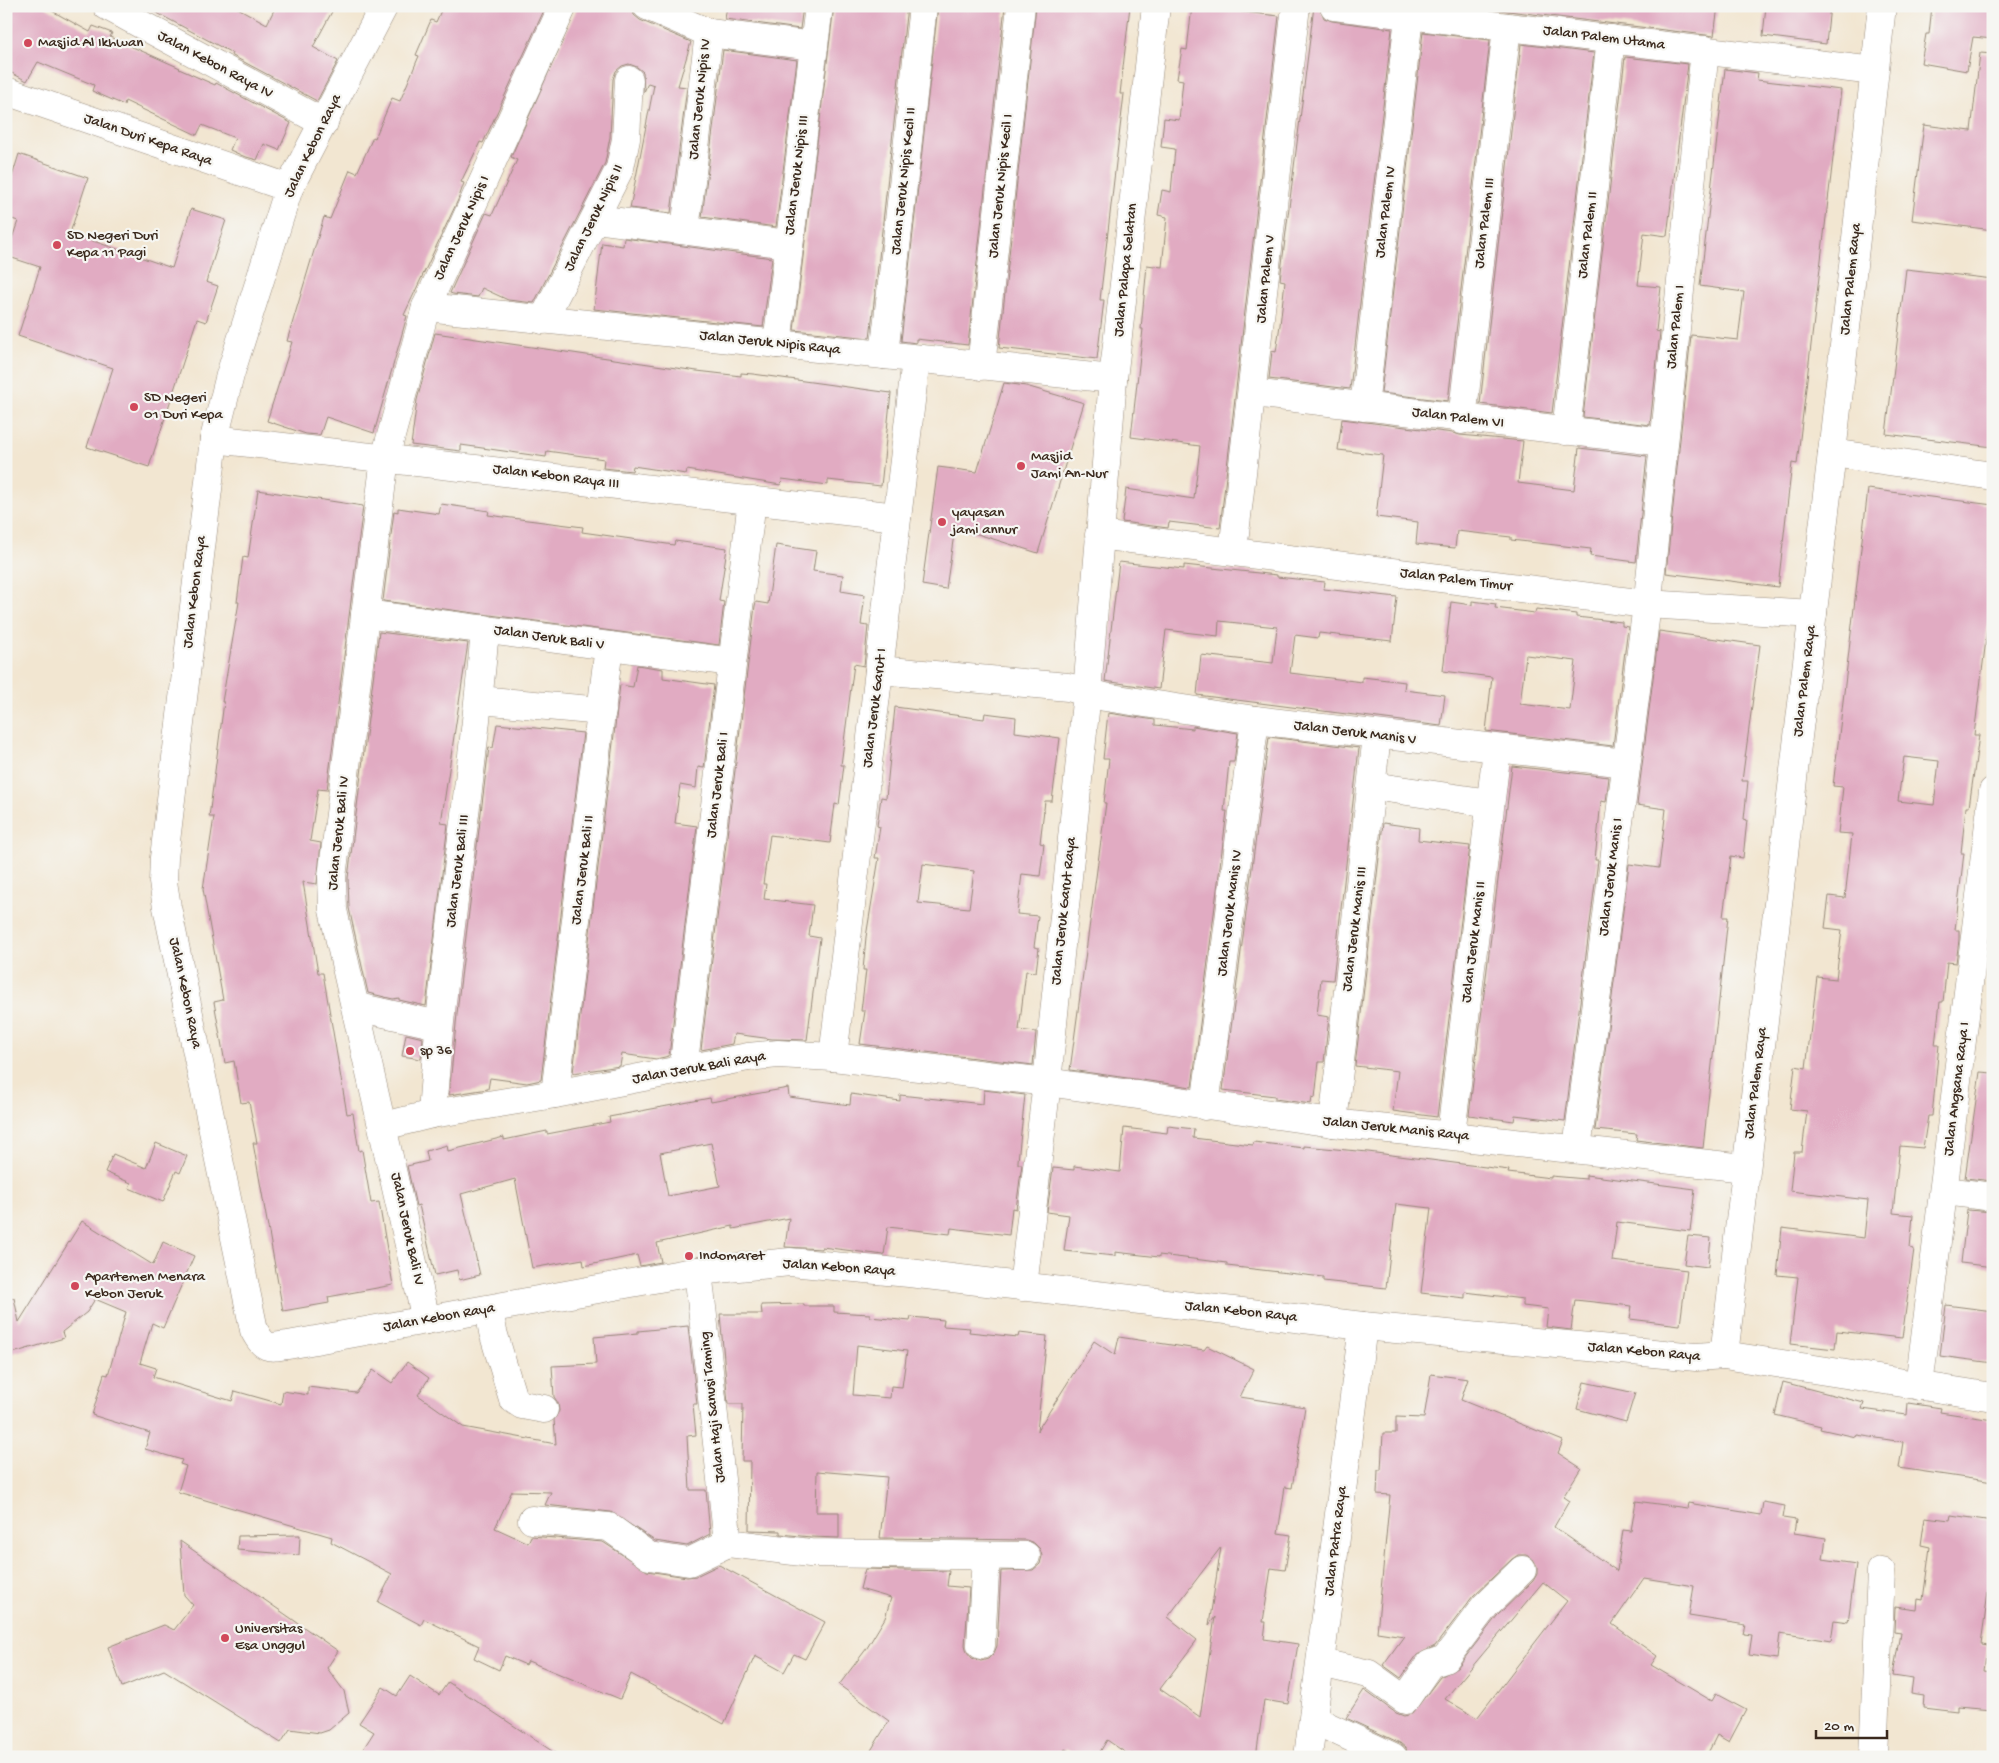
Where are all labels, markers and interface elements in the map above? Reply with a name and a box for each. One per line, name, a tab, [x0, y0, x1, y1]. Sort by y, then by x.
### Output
street label: Jalan Palem Utama	[1542, 22, 1667, 54]
street label: Jalan Kebon Raya IV	[154, 27, 276, 103]
place label: Masjid Al Ikhwan	[38, 34, 143, 52]
marker: Masjid Al Ikhwan	[22, 37, 34, 49]
street label: Jalan Jeruk Nipis IV	[685, 38, 715, 160]
street label: Jalan Kebon Raya	[280, 91, 346, 201]
street label: Jalan Jeruk Nipis Kecil II	[887, 106, 921, 256]
street label: Jalan Duri Kepa Raya	[81, 110, 215, 171]
street label: Jalan Jeruk Nipis Kecil I	[985, 113, 1017, 259]
street label: Jalan Jeruk Nipis III	[781, 114, 813, 236]
street label: Jalan Jeruk Nipis II	[560, 162, 628, 274]
street label: Jalan Palem IV	[1371, 165, 1401, 259]
street label: Jalan Jeruk Nipis I	[430, 173, 494, 283]
street label: Jalan Palem III	[1471, 177, 1499, 269]
street label: Jalan Palem II	[1574, 190, 1602, 280]
street label: Jalan Palapa Selatan	[1110, 202, 1142, 338]
street label: Jalan Palem Raya	[1836, 222, 1866, 336]
place label: SD Negeri Duri Kepa 11 Pagi	[67, 227, 159, 262]
street label: Jalan Palem V	[1252, 234, 1280, 324]
marker: SD Negeri Duri Kepa 11 Pagi	[51, 239, 63, 251]
street label: Jalan Palem I	[1663, 284, 1689, 370]
street label: Jalan Jeruk Nipis Raya	[699, 327, 842, 359]
place label: SD Negeri 01 Duri Kepa	[144, 389, 223, 424]
marker: SD Negeri 01 Duri Kepa	[128, 401, 140, 413]
street label: Jalan Palem VI	[1411, 403, 1505, 433]
place label: Masjid Jami An-Nur	[1031, 448, 1109, 483]
street label: Jalan Kebon Raya III	[492, 460, 620, 494]
marker: Masjid Jami An-Nur	[1015, 460, 1027, 472]
place label: yayasan jami annur	[949, 504, 1019, 539]
marker: yayasan jami annur	[936, 516, 948, 528]
street label: Jalan Kebon Raya	[179, 534, 211, 649]
street label: Jalan Palem Timur	[1399, 564, 1515, 596]
street label: Jalan Jeruk Bali V	[493, 621, 605, 655]
street label: Jalan Palem Raya	[1789, 623, 1821, 738]
street label: Jalan Jeruk Garut I	[859, 647, 891, 769]
street label: Jalan Jeruk Manis V	[1293, 717, 1417, 749]
street label: Jalan Jeruk Bali I	[703, 731, 733, 839]
street label: Jalan Jeruk Bali IV	[324, 775, 354, 891]
street label: Jalan Jeruk Bali III	[442, 813, 474, 929]
street label: Jalan Jeruk Bali II	[567, 814, 599, 926]
street label: Jalan Jeruk Manis I	[1595, 817, 1627, 937]
street label: Jalan Jeruk Garut Raya	[1047, 836, 1081, 986]
street label: Jalan Jeruk Manis IV	[1213, 849, 1247, 977]
street label: Jalan Jeruk Manis III	[1338, 865, 1372, 993]
street label: Jalan Jeruk Manis II	[1458, 880, 1490, 1004]
street label: Jalan Kebon Raya	[164, 936, 206, 1051]
street label: Jalan Angsana Raya I	[1940, 1021, 1974, 1157]
street label: Jalan Palem Raya	[1740, 1025, 1772, 1140]
place label: sp 36	[420, 1042, 452, 1060]
marker: sp 36	[404, 1045, 416, 1057]
street label: Jalan Jeruk Bali Raya	[631, 1047, 768, 1089]
street label: Jalan Jeruk Manis Raya	[1322, 1112, 1471, 1146]
street label: Jalan Jeruk Bali IV	[386, 1171, 428, 1287]
place label: Indomaret	[699, 1247, 766, 1265]
marker: Indomaret	[683, 1250, 695, 1262]
street label: Jalan Kebon Raya	[782, 1255, 897, 1281]
place label: Apartemen Menara Kebon Jeruk	[85, 1268, 206, 1303]
marker: Apartemen Menara Kebon Jeruk	[69, 1280, 81, 1292]
street label: Jalan Kebon Raya	[1184, 1297, 1299, 1327]
street label: Jalan Kebon Raya	[382, 1299, 497, 1337]
street label: Jalan Haji Sanusi Taming	[696, 1330, 730, 1484]
street label: Jalan Kebon Raya	[1587, 1338, 1702, 1366]
street label: Jalan Patra Raya	[1320, 1484, 1352, 1597]
place label: Universitas Esa Unggul	[235, 1620, 305, 1655]
marker: Universitas Esa Unggul	[219, 1632, 231, 1644]
scale bar	[1816, 1708, 1888, 1740]
text: 20 m	[1824, 1718, 1854, 1736]

